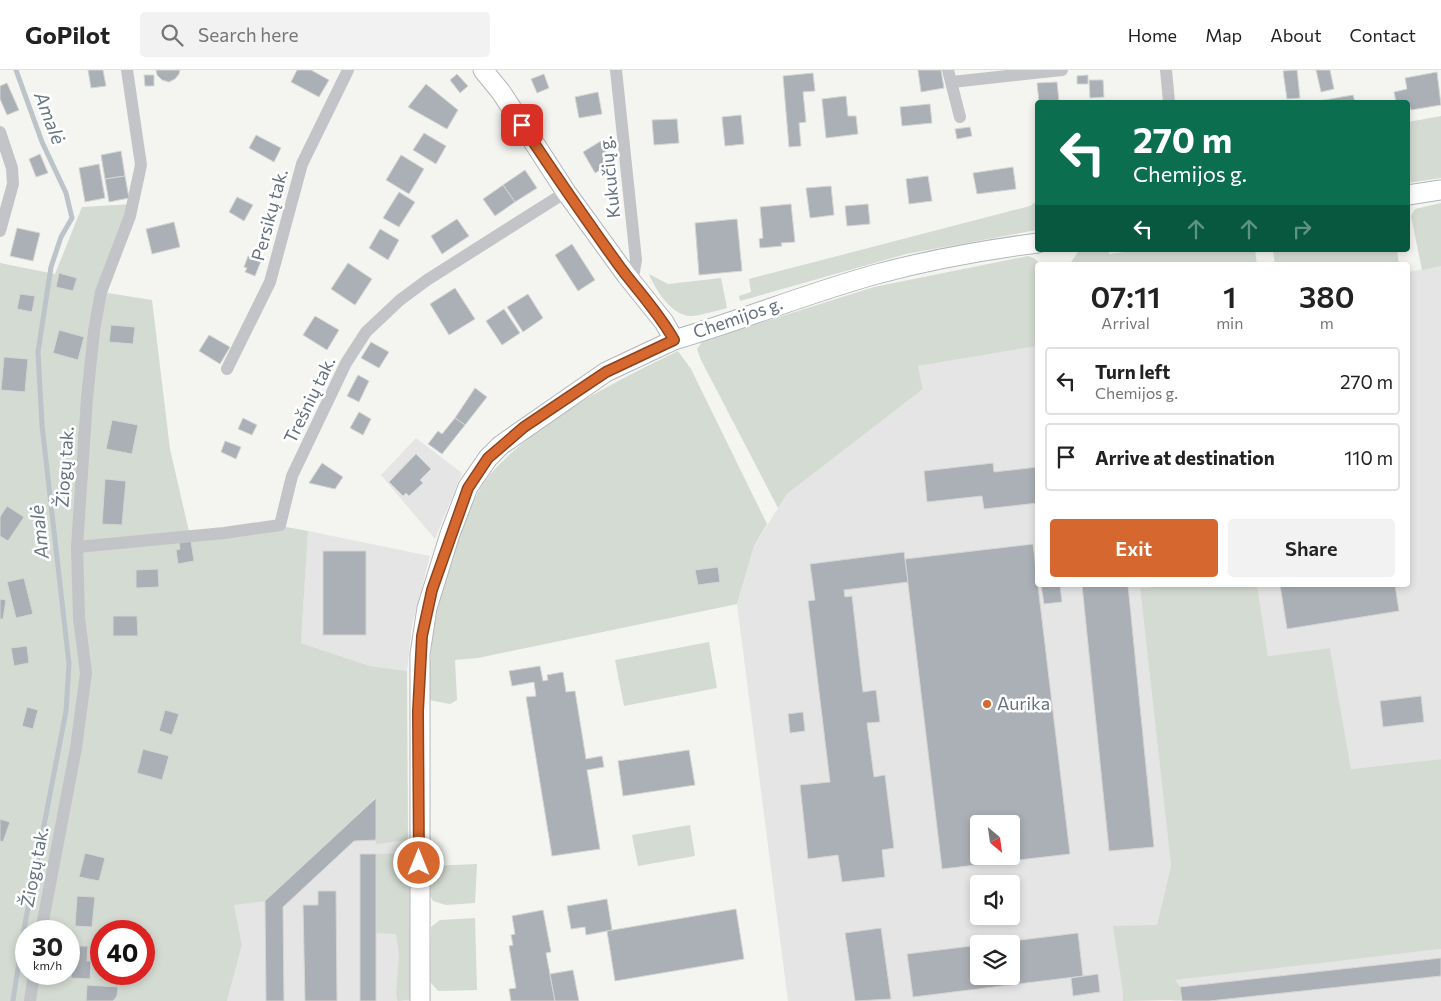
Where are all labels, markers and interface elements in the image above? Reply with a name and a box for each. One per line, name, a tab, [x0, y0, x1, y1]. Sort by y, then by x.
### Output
search box	[140, 12, 490, 57]
text: GoPilot	[25, 20, 110, 49]
icon: search	[158, 21, 186, 49]
text: Search here	[198, 23, 299, 46]
text: Home	[1128, 24, 1177, 46]
text: Map	[1205, 24, 1242, 46]
text: About	[1270, 24, 1322, 46]
text: Contact	[1350, 24, 1416, 46]
water label: Amalė	[30, 87, 71, 147]
pin	[501, 104, 543, 146]
icon: arrive	[508, 111, 536, 139]
text: 270 m	[1133, 117, 1232, 160]
icon: left	[1050, 120, 1115, 185]
street label: Kukučių g.	[594, 135, 624, 219]
text: Chemijos g.	[1133, 160, 1247, 187]
street label: Persikų tak.	[246, 166, 292, 263]
icon: left	[1129, 215, 1157, 243]
icon: ahead	[1182, 215, 1210, 243]
icon: ahead	[1235, 215, 1263, 243]
icon: right	[1288, 215, 1316, 243]
text: 07:11	[1090, 277, 1161, 314]
text: 1	[1223, 277, 1236, 314]
text: 380	[1299, 277, 1355, 314]
street label: Chemijos g.	[690, 291, 785, 343]
text: Arrival	[1101, 313, 1150, 332]
text: min	[1216, 313, 1243, 332]
text: m	[1320, 313, 1334, 332]
street label: Trešnių tak.	[279, 353, 340, 447]
text: Turn left	[1095, 360, 1170, 383]
icon: left	[1052, 367, 1080, 395]
text: 270 m	[1340, 370, 1393, 393]
text: Chemijos g.	[1095, 383, 1178, 402]
street label: Žiogų tak.	[50, 425, 78, 508]
icon: arrive	[1052, 443, 1080, 471]
text: Arrive at destination	[1095, 446, 1275, 469]
text: 110 m	[1344, 446, 1393, 469]
water label: Amalė	[24, 504, 53, 561]
button: Exit	[1050, 519, 1218, 577]
button: Share	[1228, 519, 1395, 577]
place label: Aurika	[997, 692, 1050, 714]
marker: Aurika	[981, 698, 993, 710]
north arrow	[970, 815, 1020, 865]
map controls	[970, 815, 1020, 985]
street label: Žiogų tak.	[15, 825, 53, 909]
position arrow	[392, 836, 444, 888]
button: sound	[970, 875, 1020, 925]
speed limit sign: 40	[90, 920, 155, 985]
text: 30	[32, 931, 63, 961]
button: layers	[970, 935, 1020, 985]
text: km/h	[33, 958, 62, 972]

